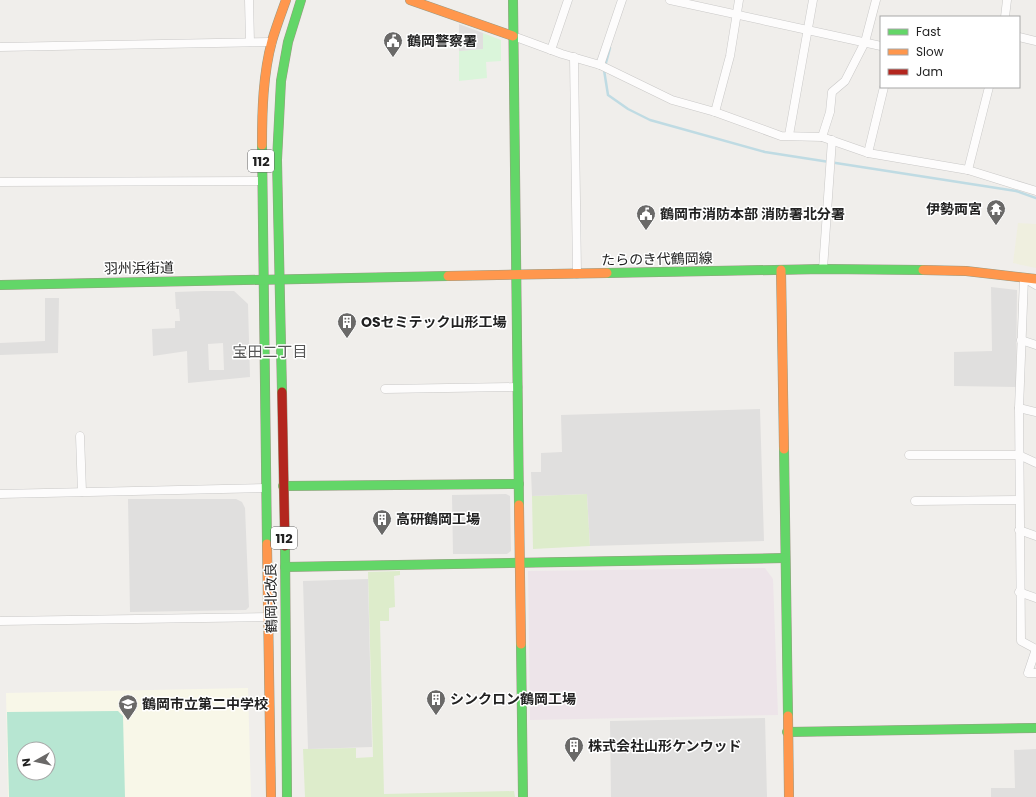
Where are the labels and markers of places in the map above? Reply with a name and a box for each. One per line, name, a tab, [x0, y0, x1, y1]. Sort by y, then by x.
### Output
public building icon: 鶴岡警察署	[382, 30, 404, 58]
place label: 鶴岡警察署	[407, 31, 477, 51]
temple icon: 伊勢両宮	[985, 198, 1007, 226]
place label: 伊勢両宮	[926, 199, 982, 219]
public building icon: 鶴岡市消防本部 消防署北分署	[635, 203, 657, 231]
place label: 鶴岡市消防本部 消防署北分署	[660, 204, 845, 224]
building icon: OSセミテック山形工場	[336, 311, 358, 339]
place label: OSセミテック山形工場	[361, 312, 507, 332]
building icon: 高研鶴岡工場	[371, 508, 393, 536]
place label: 高研鶴岡工場	[396, 509, 480, 529]
building icon: シンクロン鶴岡工場	[425, 688, 447, 716]
place label: シンクロン鶴岡工場	[450, 689, 576, 709]
school or university icon: 鶴岡市立第二中学校	[117, 693, 139, 721]
place label: 鶴岡市立第二中学校	[142, 694, 268, 714]
building icon: 株式会社山形ケンウッド	[563, 735, 585, 763]
place label: 株式会社山形ケンウッド	[588, 736, 742, 756]

